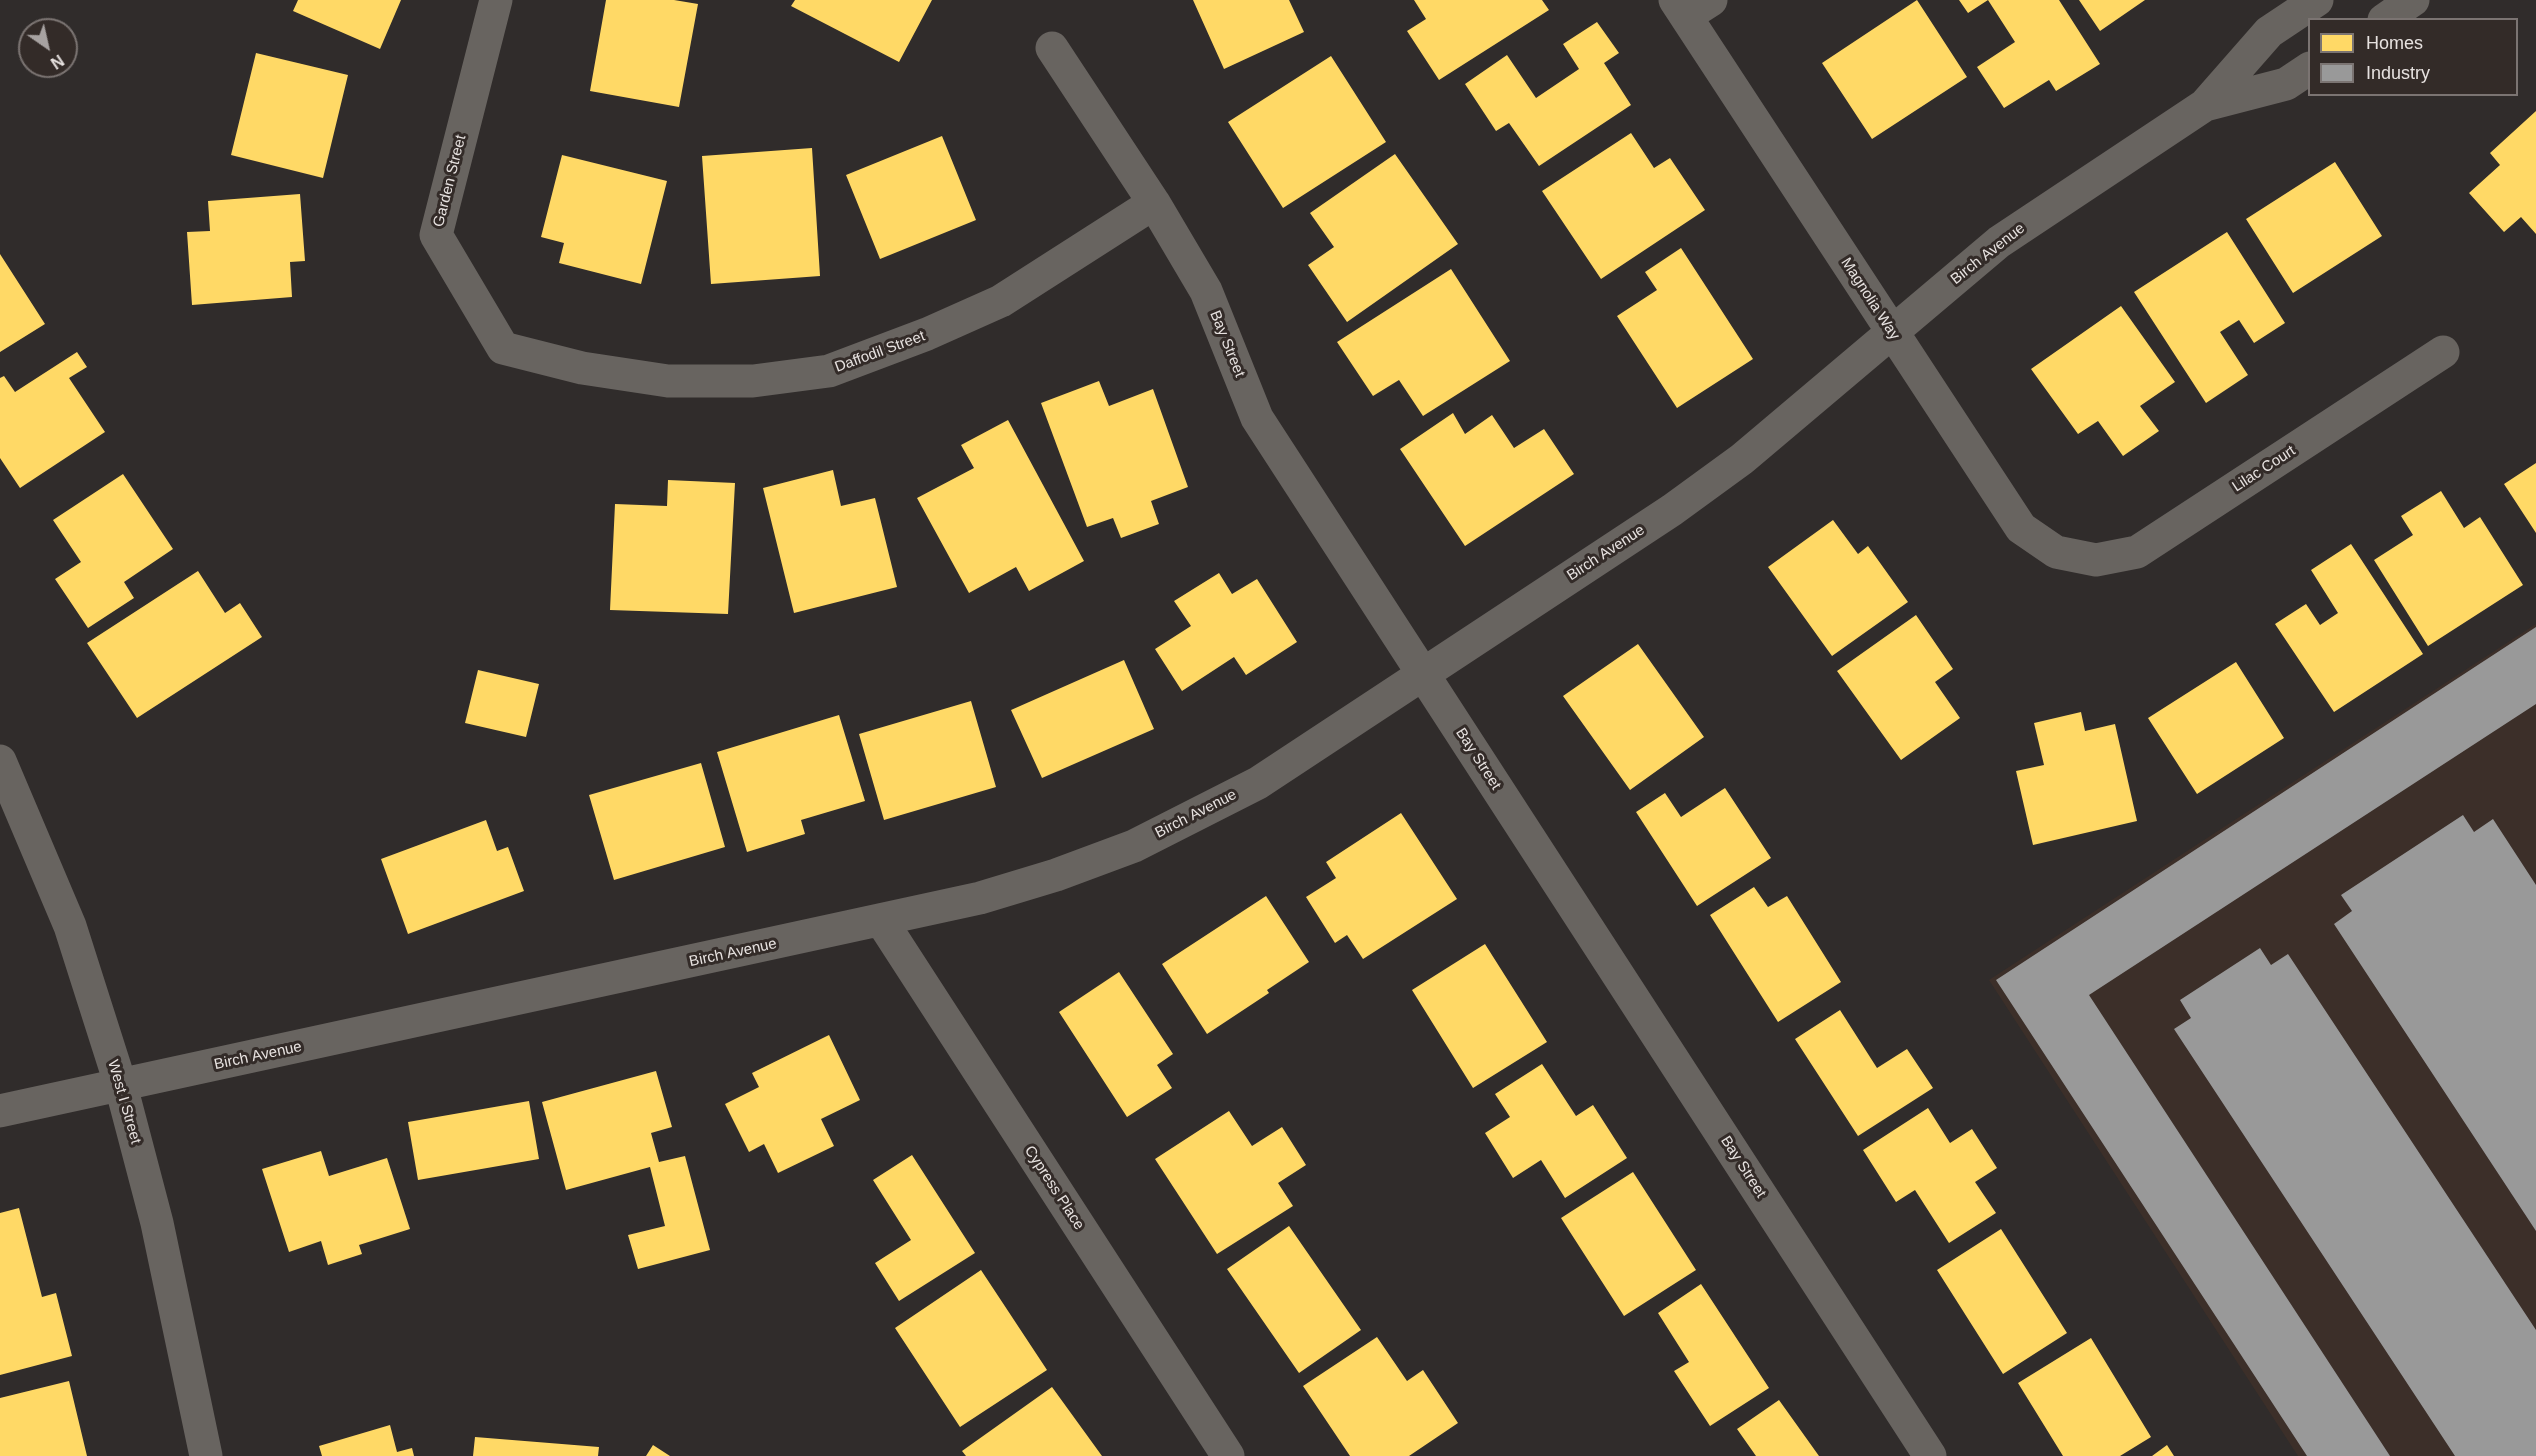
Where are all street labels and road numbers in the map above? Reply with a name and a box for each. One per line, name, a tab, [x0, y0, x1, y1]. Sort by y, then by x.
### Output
street label: Garden Street	[430, 133, 470, 229]
street label: Birch Avenue	[1947, 220, 2029, 288]
street label: Magnolia Way	[1837, 254, 1903, 344]
street label: Bay Street	[1206, 308, 1248, 380]
street label: Daffodil Street	[832, 327, 928, 377]
street label: Lilac Court	[2229, 442, 2299, 496]
street label: Birch Avenue	[1564, 521, 1648, 585]
street label: Bay Street	[1451, 725, 1505, 793]
street label: Birch Avenue	[1152, 786, 1240, 842]
street label: Birch Avenue	[688, 935, 778, 971]
street label: Birch Avenue	[213, 1038, 303, 1074]
street label: West I Street	[103, 1058, 145, 1146]
street label: Bay Street	[1716, 1133, 1770, 1201]
street label: Cypress Place	[1020, 1143, 1088, 1233]

